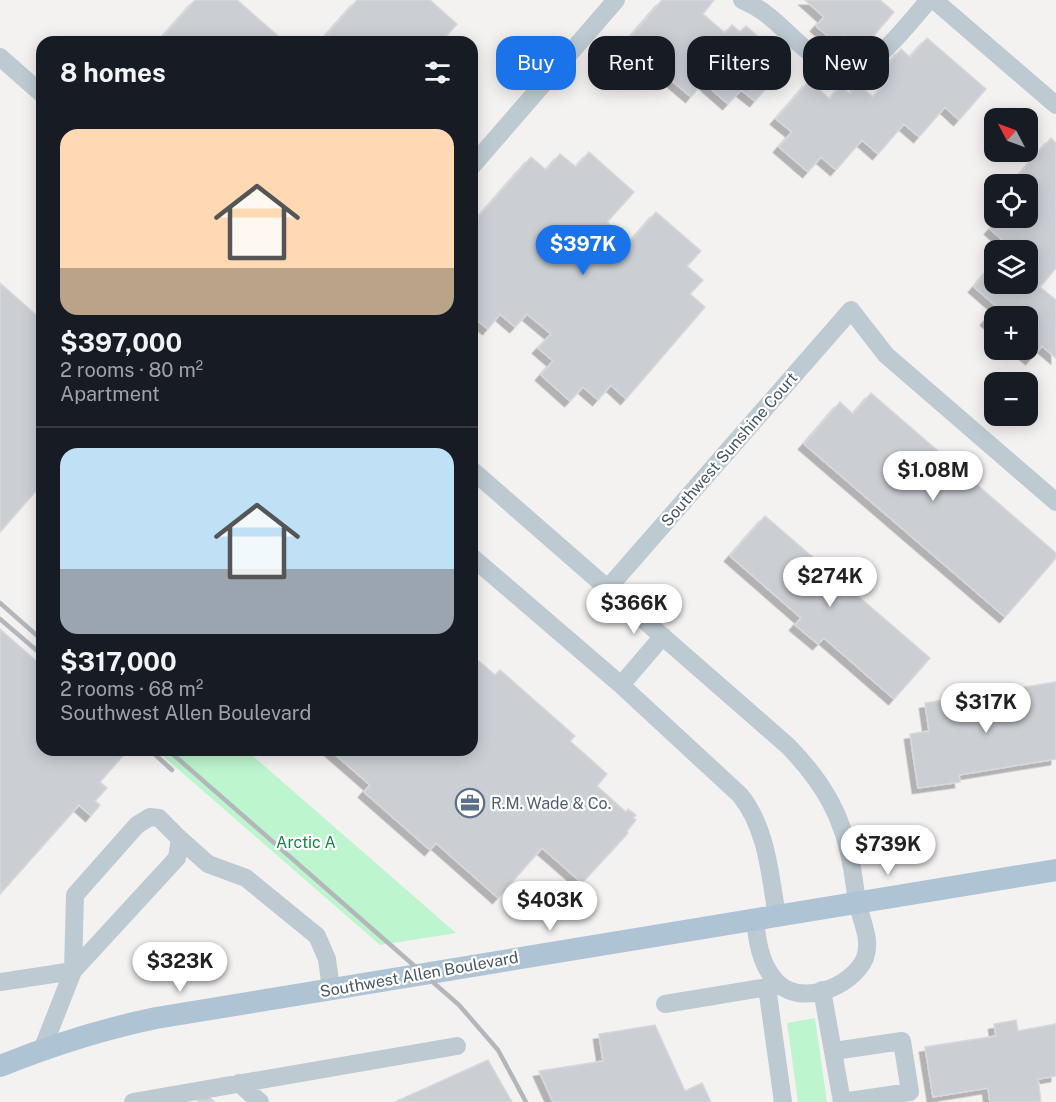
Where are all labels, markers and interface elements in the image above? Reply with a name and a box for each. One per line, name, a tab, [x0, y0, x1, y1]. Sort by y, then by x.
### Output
chip: Buy	[496, 36, 576, 90]
chip: Rent	[588, 36, 675, 90]
chip: Filters	[687, 36, 791, 90]
chip: New	[803, 36, 889, 90]
icon: filters	[421, 56, 454, 89]
text: 8 homes	[60, 57, 166, 88]
north arrow	[984, 108, 1038, 162]
map controls	[984, 108, 1038, 426]
icon: home	[203, 168, 311, 276]
button: locate	[984, 174, 1038, 228]
pin: $397K	[541, 225, 625, 276]
text: $397K	[550, 232, 616, 256]
button: layers	[984, 240, 1038, 294]
button: +	[984, 306, 1038, 360]
text: $397,000	[60, 327, 182, 358]
text: 2 rooms · 80 m²	[60, 358, 203, 382]
street label: Southwest Sunshine Court	[657, 368, 801, 530]
button: −	[984, 372, 1038, 426]
text: Apartment	[60, 382, 160, 406]
pin: $1.08M	[884, 451, 982, 502]
text: $1.08M	[897, 458, 969, 482]
icon: home	[203, 487, 311, 595]
pin: $274K	[788, 557, 872, 608]
text: $274K	[797, 564, 863, 588]
pin: $366K	[592, 584, 676, 635]
text: $366K	[600, 591, 668, 615]
text: $317,000	[60, 646, 177, 677]
text: 2 rooms · 68 m²	[60, 677, 203, 701]
pin: $317K	[944, 683, 1028, 734]
text: $317K	[955, 690, 1017, 714]
text: Southwest Allen Boulevard	[60, 701, 311, 725]
office icon: R.M. Wade & Co.	[454, 787, 486, 819]
place label: R.M. Wade & Co.	[491, 794, 611, 813]
pin: $739K	[846, 825, 930, 876]
text: $739K	[855, 832, 921, 856]
park label: Arctic A	[276, 833, 336, 852]
pin: $403K	[508, 881, 592, 932]
text: $403K	[516, 888, 584, 912]
pin: $323K	[138, 942, 222, 993]
street label: Southwest Allen Boulevard	[318, 948, 520, 1001]
text: $323K	[146, 949, 214, 973]

